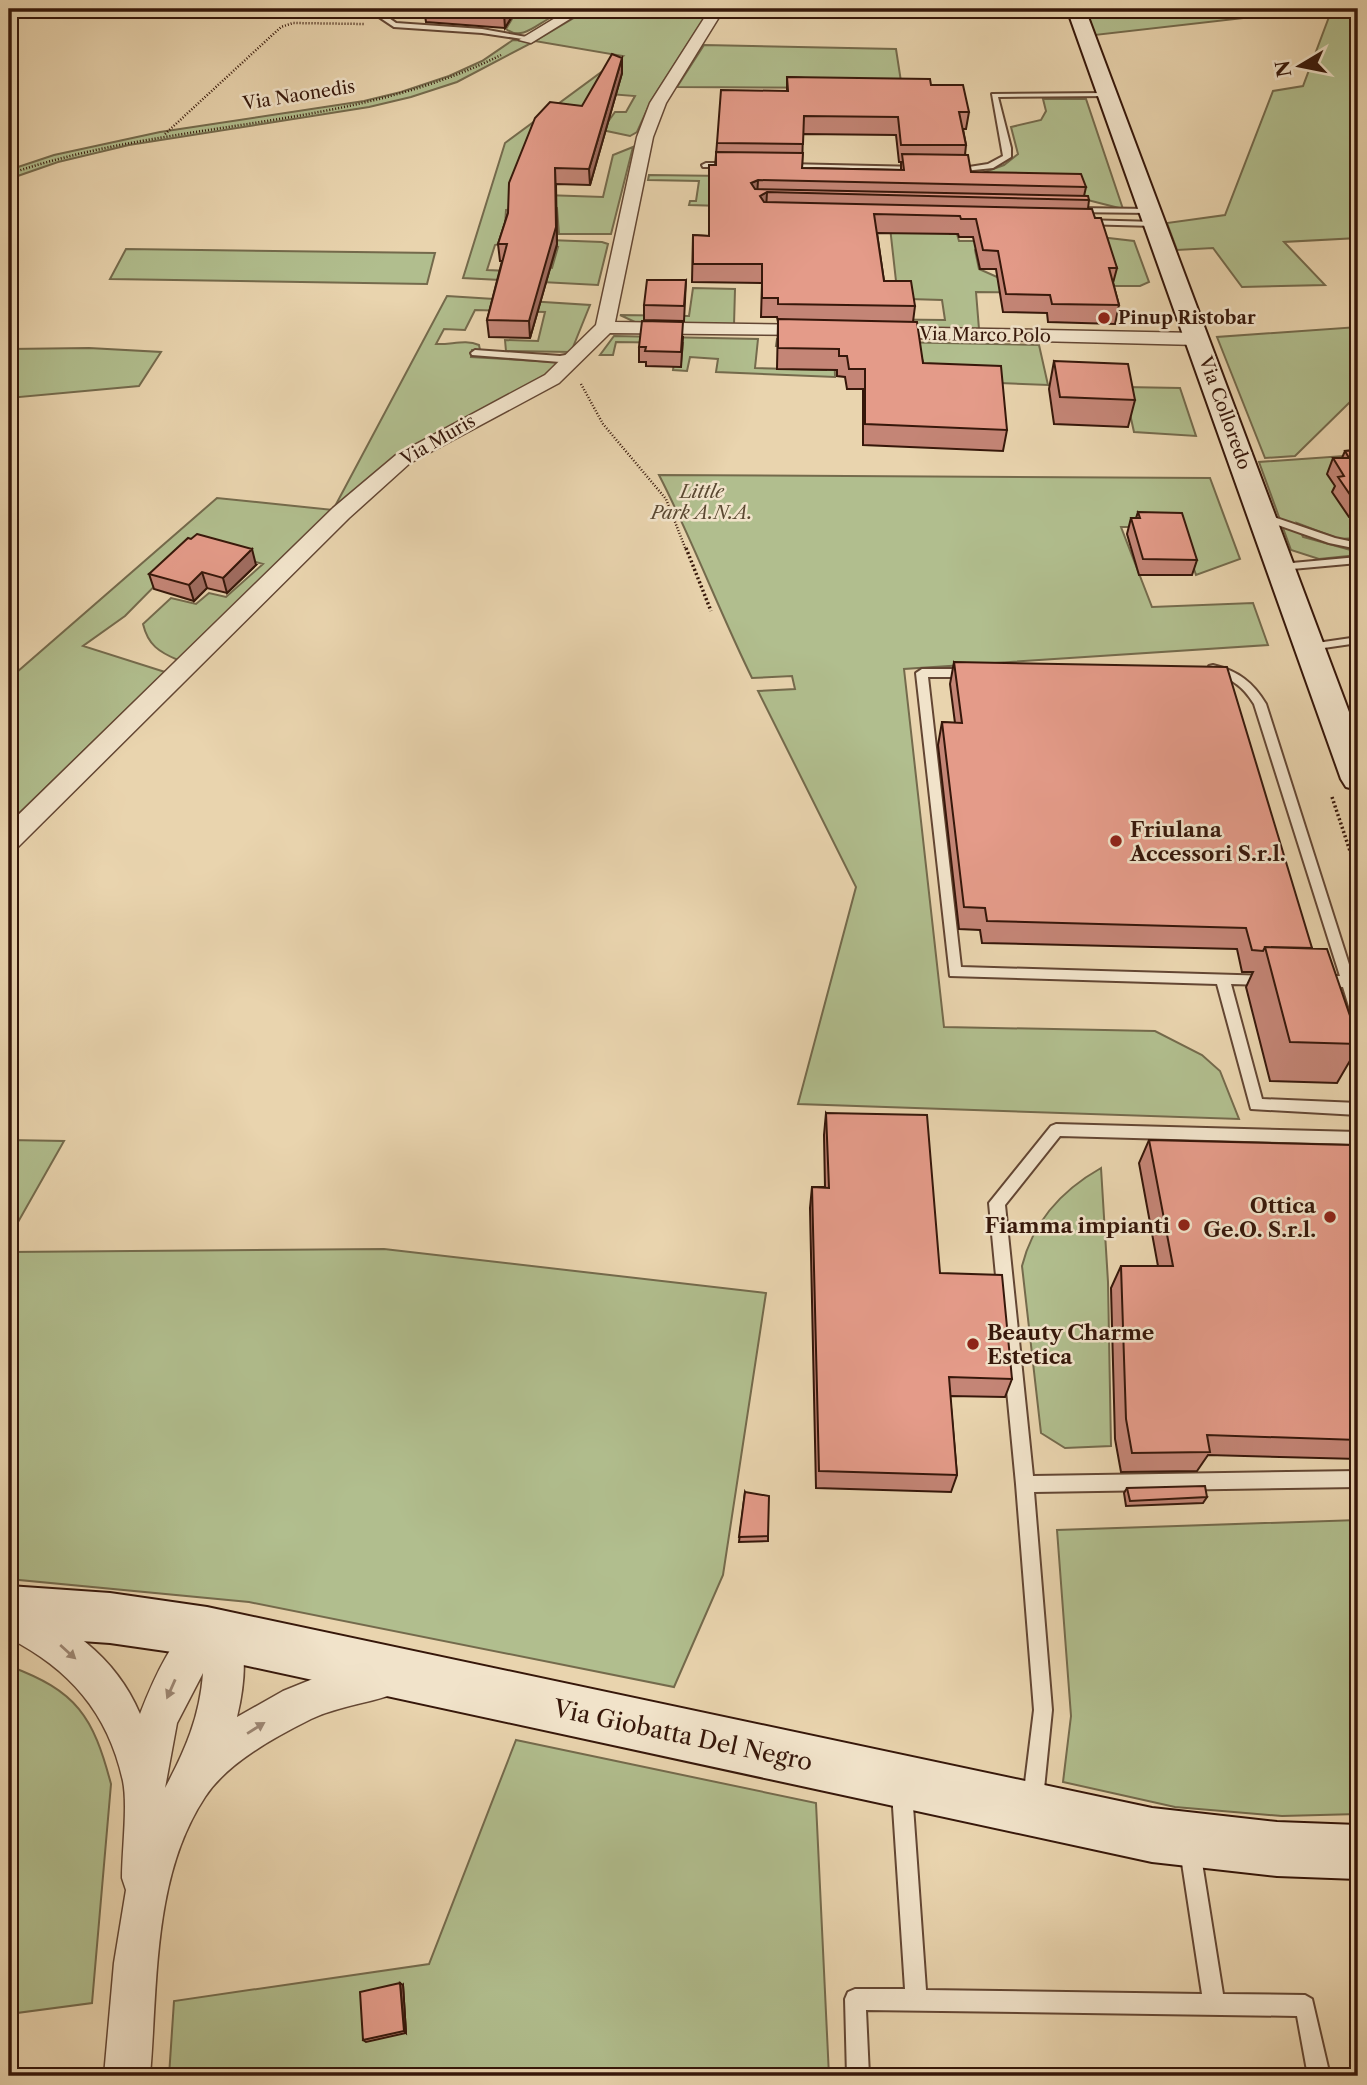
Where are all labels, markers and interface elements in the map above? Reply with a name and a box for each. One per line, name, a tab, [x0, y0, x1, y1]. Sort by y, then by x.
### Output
north arrow	[1266, 32, 1336, 102]
text: N	[1271, 59, 1297, 79]
street label: Via Naonedis	[240, 75, 357, 115]
place label: Pinup Ristobar	[1118, 307, 1256, 329]
marker: Pinup Ristobar	[1096, 310, 1112, 326]
street label: Via Marco Polo	[918, 323, 1051, 347]
street label: Via Colloredo	[1194, 353, 1256, 472]
street label: Via Muris	[396, 410, 479, 471]
park label: Little Park A.N.A.	[649, 481, 753, 524]
place label: Friulana Accessori S.r.l.	[1129, 817, 1286, 866]
marker: Friulana Accessori S.r.l.	[1108, 833, 1124, 849]
place label: Ottica Ge.O. S.r.l.	[1203, 1193, 1317, 1242]
marker: Ottica Ge.O. S.r.l.	[1322, 1209, 1338, 1225]
place label: Fiamma impianti	[985, 1213, 1171, 1238]
marker: Fiamma impianti	[1176, 1217, 1192, 1233]
place label: Beauty Charme Estetica	[987, 1320, 1154, 1369]
marker: Beauty Charme Estetica	[965, 1336, 981, 1352]
one-way arrow	[59, 1644, 77, 1660]
one-way arrow	[165, 1679, 177, 1699]
street label: Via Giobatta Del Negro	[550, 1693, 815, 1777]
one-way arrow	[246, 1722, 265, 1734]

